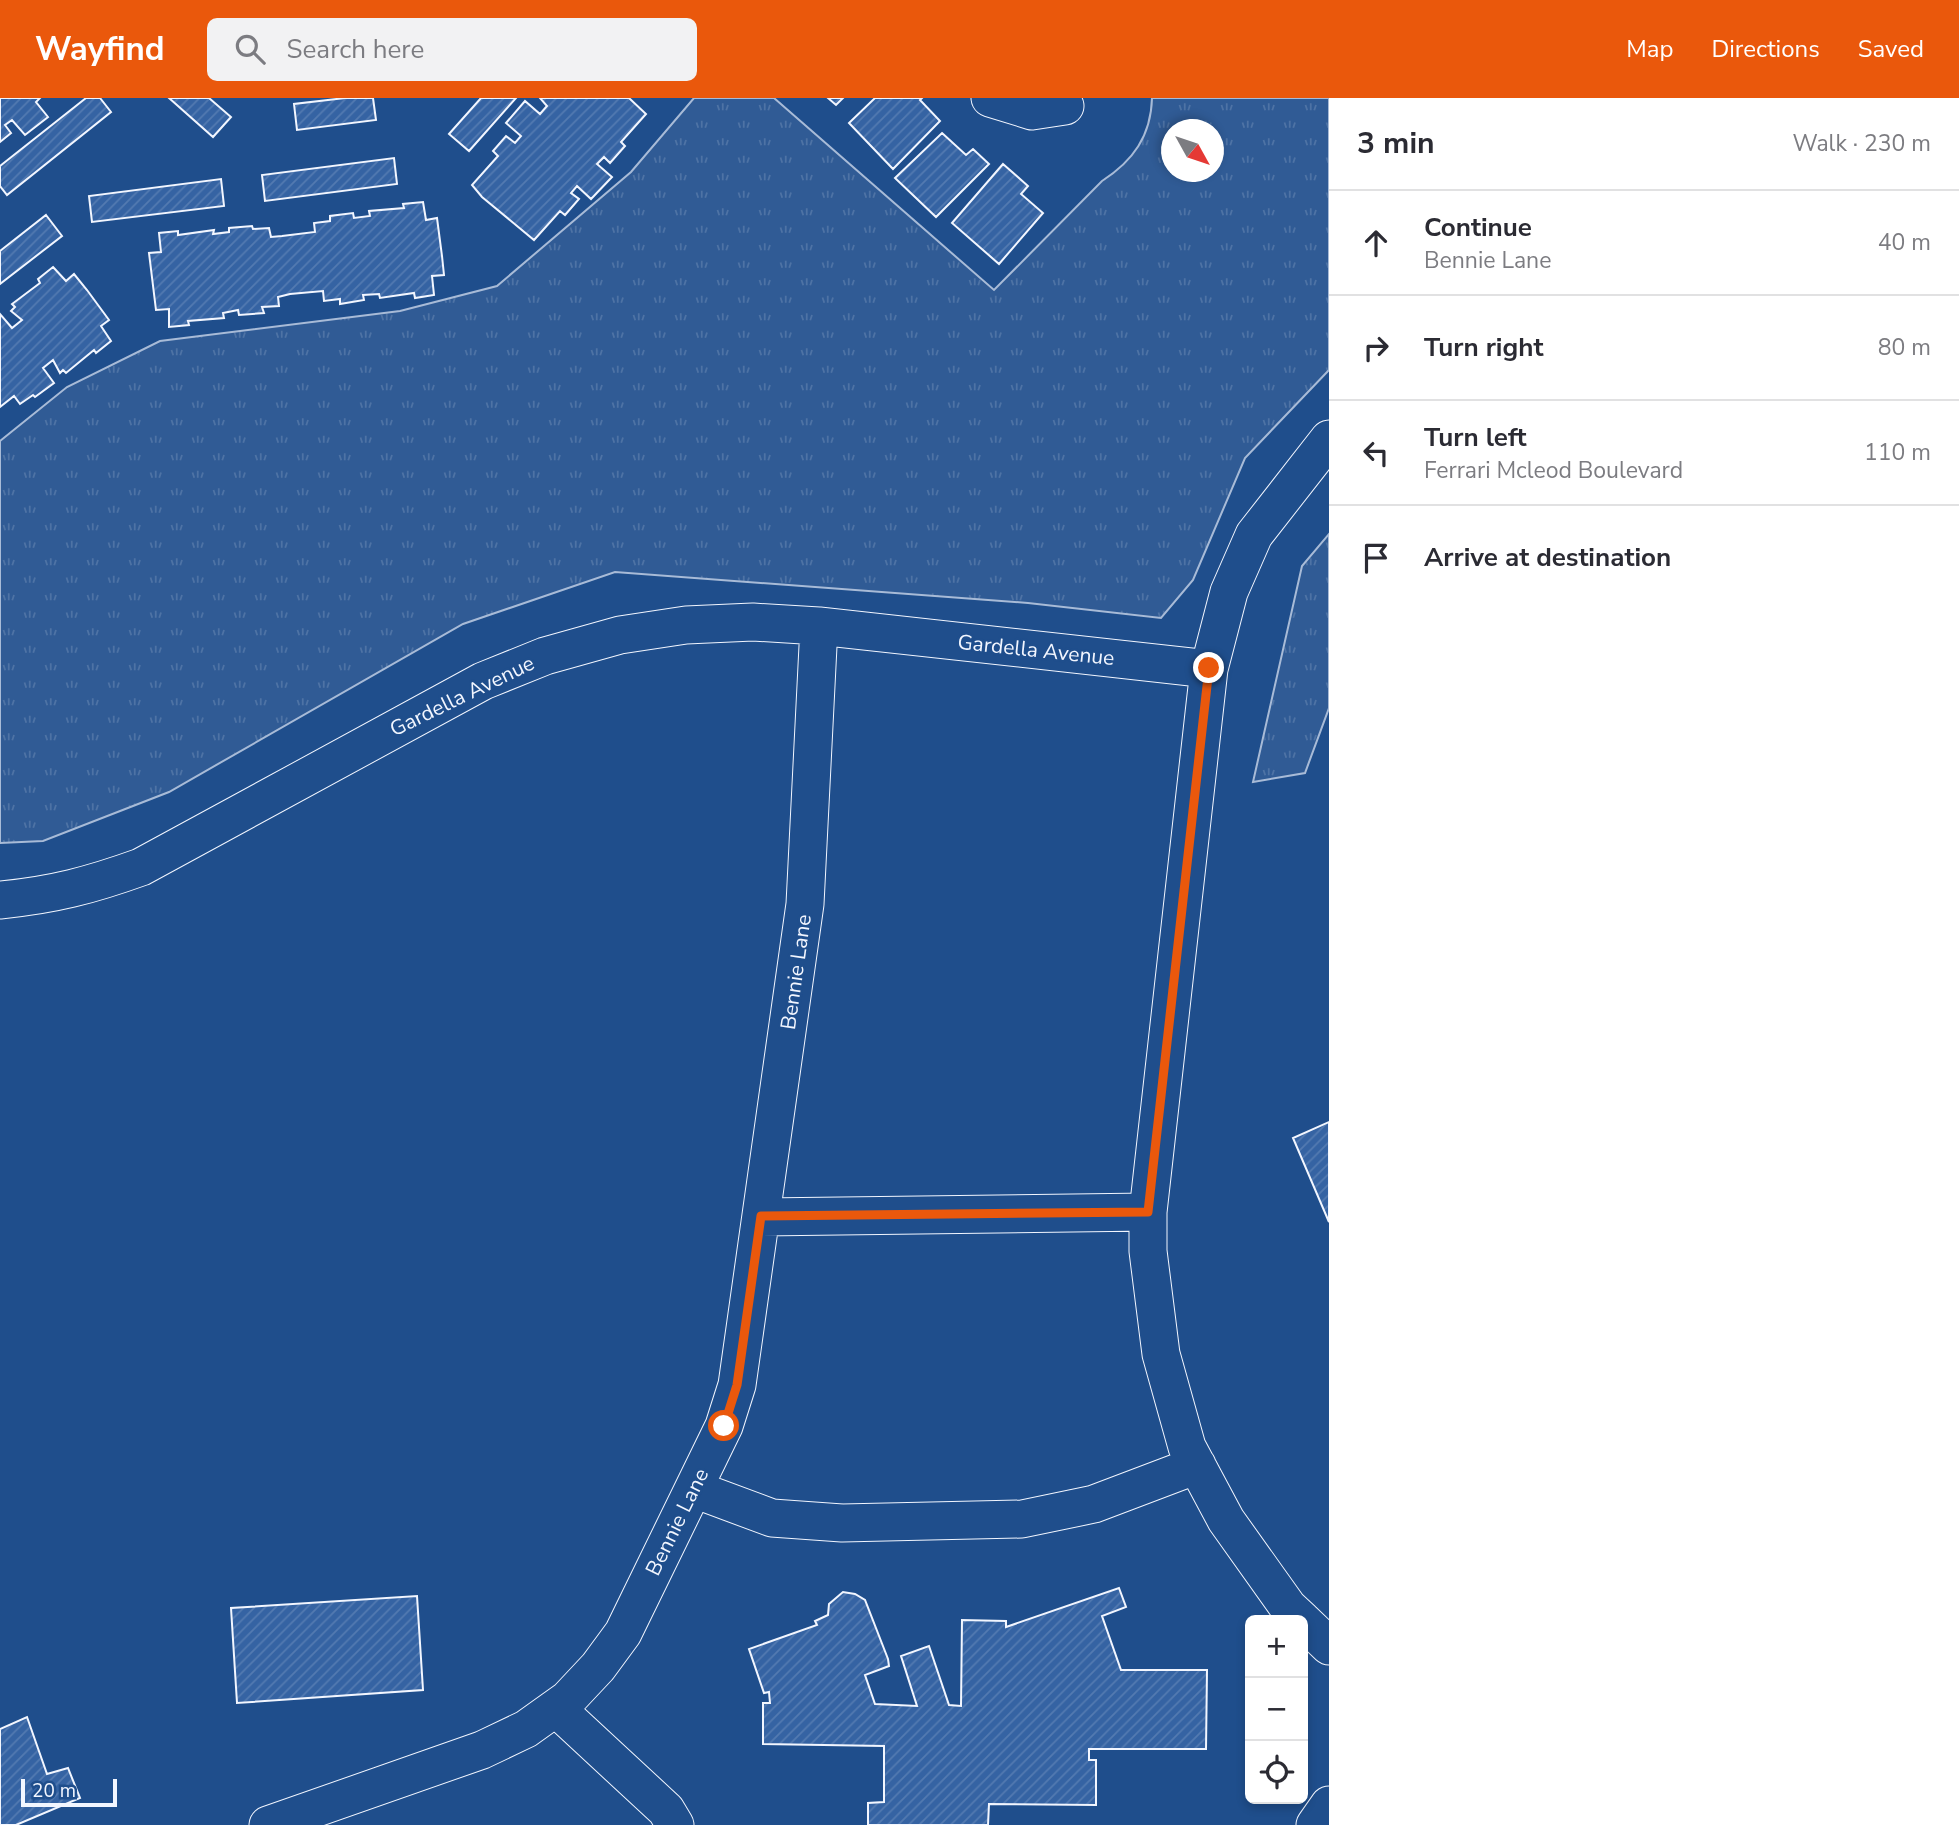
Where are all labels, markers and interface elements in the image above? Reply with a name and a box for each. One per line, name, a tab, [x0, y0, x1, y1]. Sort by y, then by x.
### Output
search box	[207, 18, 697, 81]
text: Wayfind	[35, 27, 165, 72]
icon: search	[231, 30, 269, 68]
text: Search here	[287, 32, 424, 67]
text: Map	[1626, 33, 1673, 65]
text: Directions	[1711, 33, 1820, 65]
text: Saved	[1858, 33, 1924, 65]
north arrow	[1161, 119, 1224, 182]
text: 3 min	[1357, 123, 1435, 164]
text: Walk · 230 m	[1792, 128, 1931, 159]
text: Continue	[1424, 210, 1532, 245]
icon: ahead	[1357, 224, 1395, 262]
text: 40 m	[1878, 227, 1931, 258]
text: Bennie Lane	[1424, 245, 1551, 276]
icon: right	[1357, 329, 1395, 367]
text: Turn right	[1424, 330, 1543, 365]
text: 80 m	[1878, 332, 1931, 363]
text: Turn left	[1424, 420, 1527, 455]
icon: left	[1357, 434, 1395, 472]
text: 110 m	[1864, 437, 1931, 468]
text: Ferrari Mcleod Boulevard	[1424, 455, 1683, 486]
icon: arrive	[1357, 539, 1395, 577]
text: Arrive at destination	[1424, 540, 1671, 575]
street label: Gardella Avenue	[956, 628, 1116, 672]
street label: Gardella Avenue	[385, 649, 539, 743]
route end	[1193, 652, 1224, 683]
street label: Bennie Lane	[774, 912, 818, 1032]
route start	[708, 1410, 739, 1441]
street label: Bennie Lane	[639, 1464, 715, 1580]
map controls	[1245, 1615, 1308, 1804]
button: +	[1245, 1615, 1308, 1678]
button: −	[1245, 1678, 1308, 1741]
button: locate	[1245, 1741, 1308, 1804]
scale bar	[21, 1776, 117, 1808]
text: 20 m	[32, 1778, 76, 1804]

